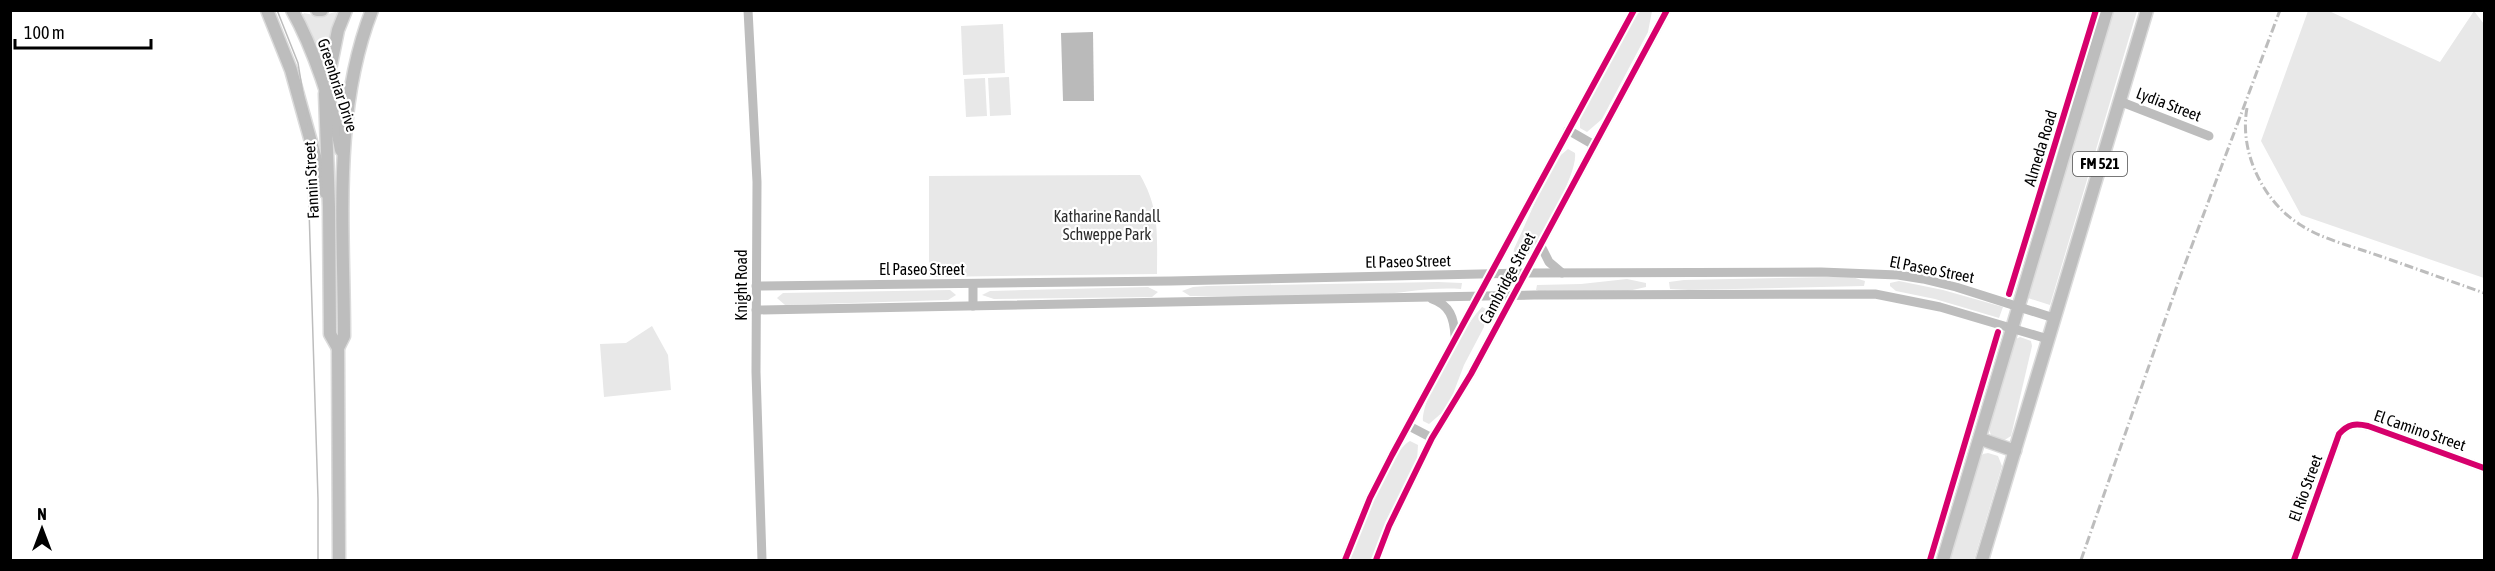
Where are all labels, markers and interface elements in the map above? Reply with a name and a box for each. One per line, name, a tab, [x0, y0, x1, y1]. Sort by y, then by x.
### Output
scale bar	[15, 12, 152, 50]
text: 100 m	[24, 22, 65, 43]
street label: Greenbriar Drive	[314, 36, 362, 134]
street label: Lydia Street	[2134, 83, 2204, 126]
street label: Almeda Road	[2020, 108, 2060, 188]
street label: Fannin Street	[300, 140, 322, 219]
road number: FM 521	[2073, 152, 2127, 176]
park label: Katharine Randall Schweppe Park	[1053, 207, 1161, 244]
street label: Cambridge Street	[1475, 229, 1540, 327]
street label: Knight Road	[732, 249, 751, 321]
street label: El Paseo Street	[1365, 251, 1451, 271]
street label: El Paseo Street	[1888, 252, 1976, 286]
street label: El Paseo Street	[879, 260, 965, 278]
street label: El Camino Street	[2372, 406, 2469, 454]
street label: El Rio Street	[2285, 452, 2326, 524]
north arrow	[12, 499, 72, 559]
text: N	[37, 505, 47, 523]

